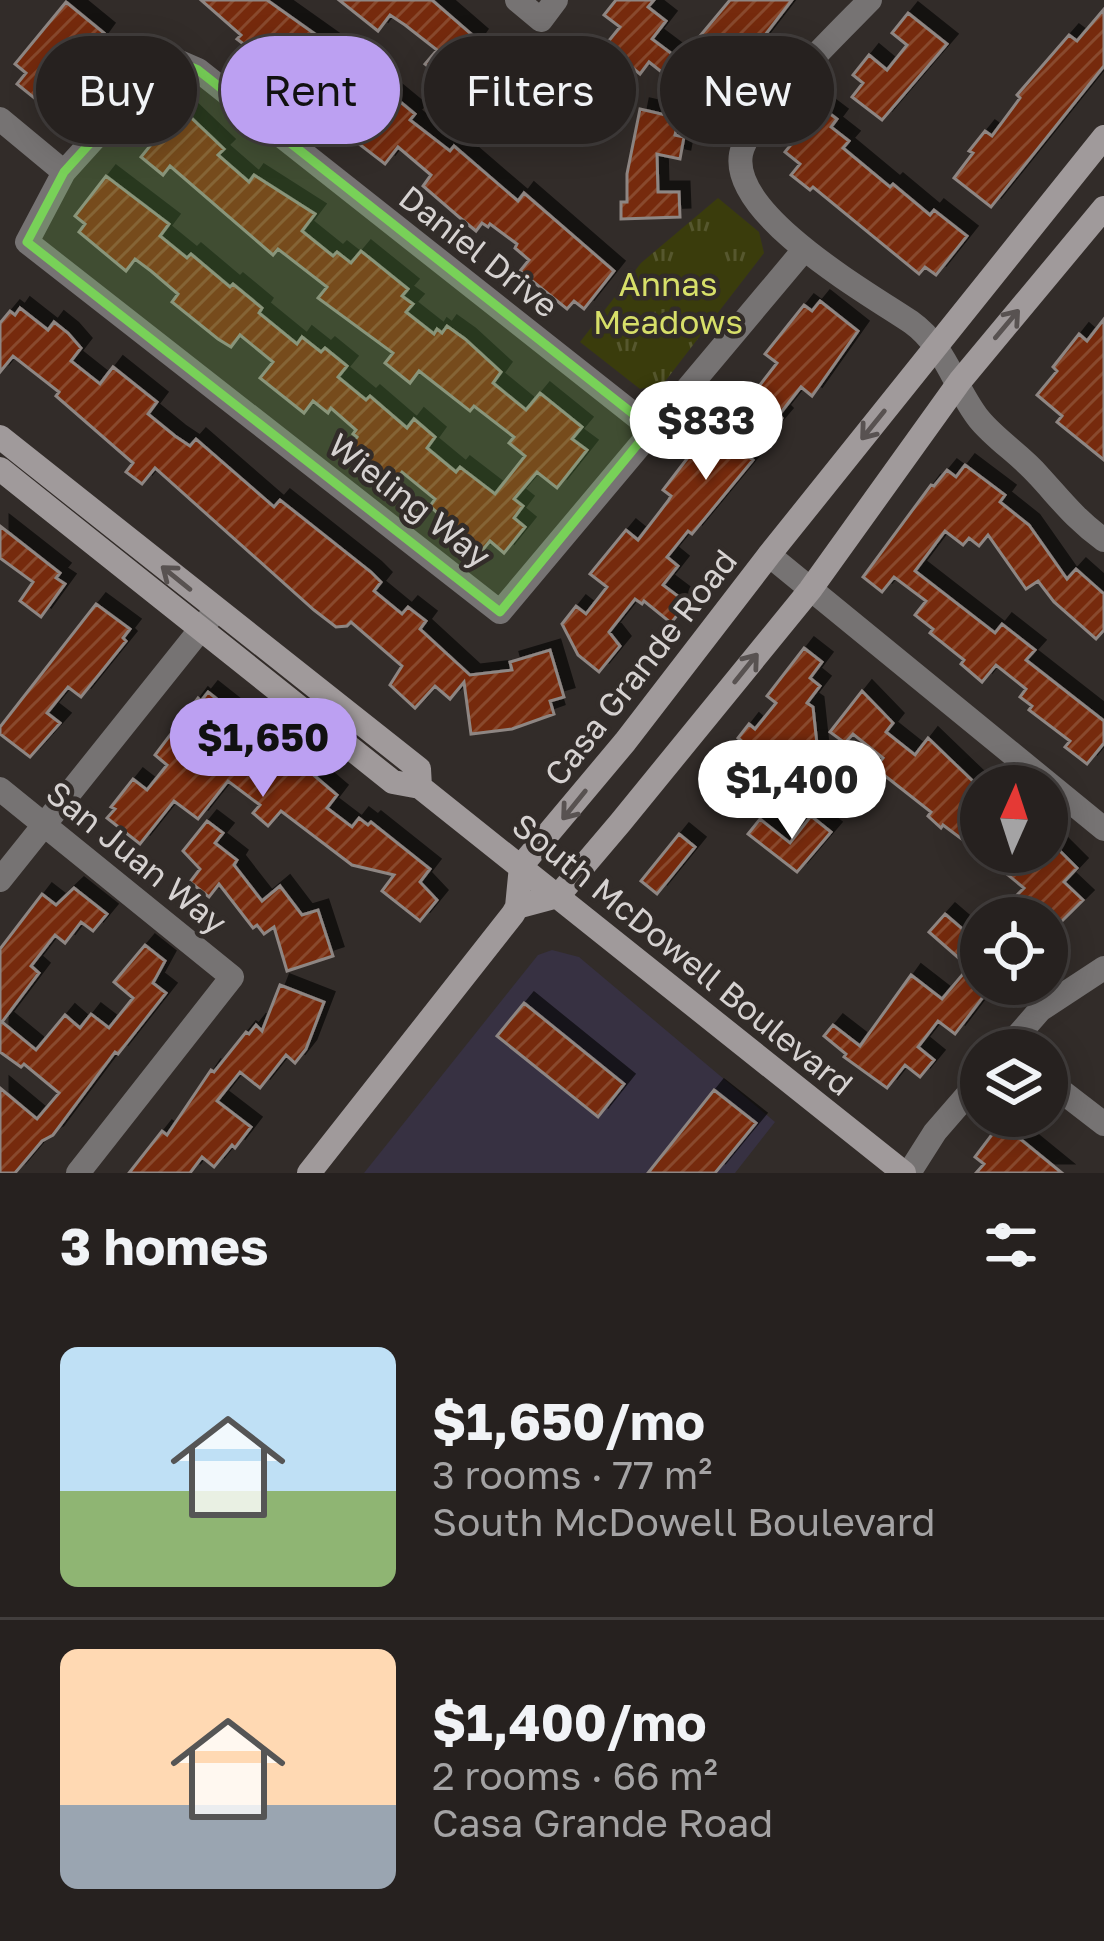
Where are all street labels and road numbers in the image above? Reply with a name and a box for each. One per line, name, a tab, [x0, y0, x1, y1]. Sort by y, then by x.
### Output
street label: Daniel Drive	[392, 177, 566, 325]
street label: Wieling Way	[321, 425, 499, 575]
street label: Casa Grande Road	[536, 541, 744, 793]
street label: San Juan Way	[39, 772, 235, 942]
street label: South McDowell Boulevard	[505, 805, 861, 1103]

